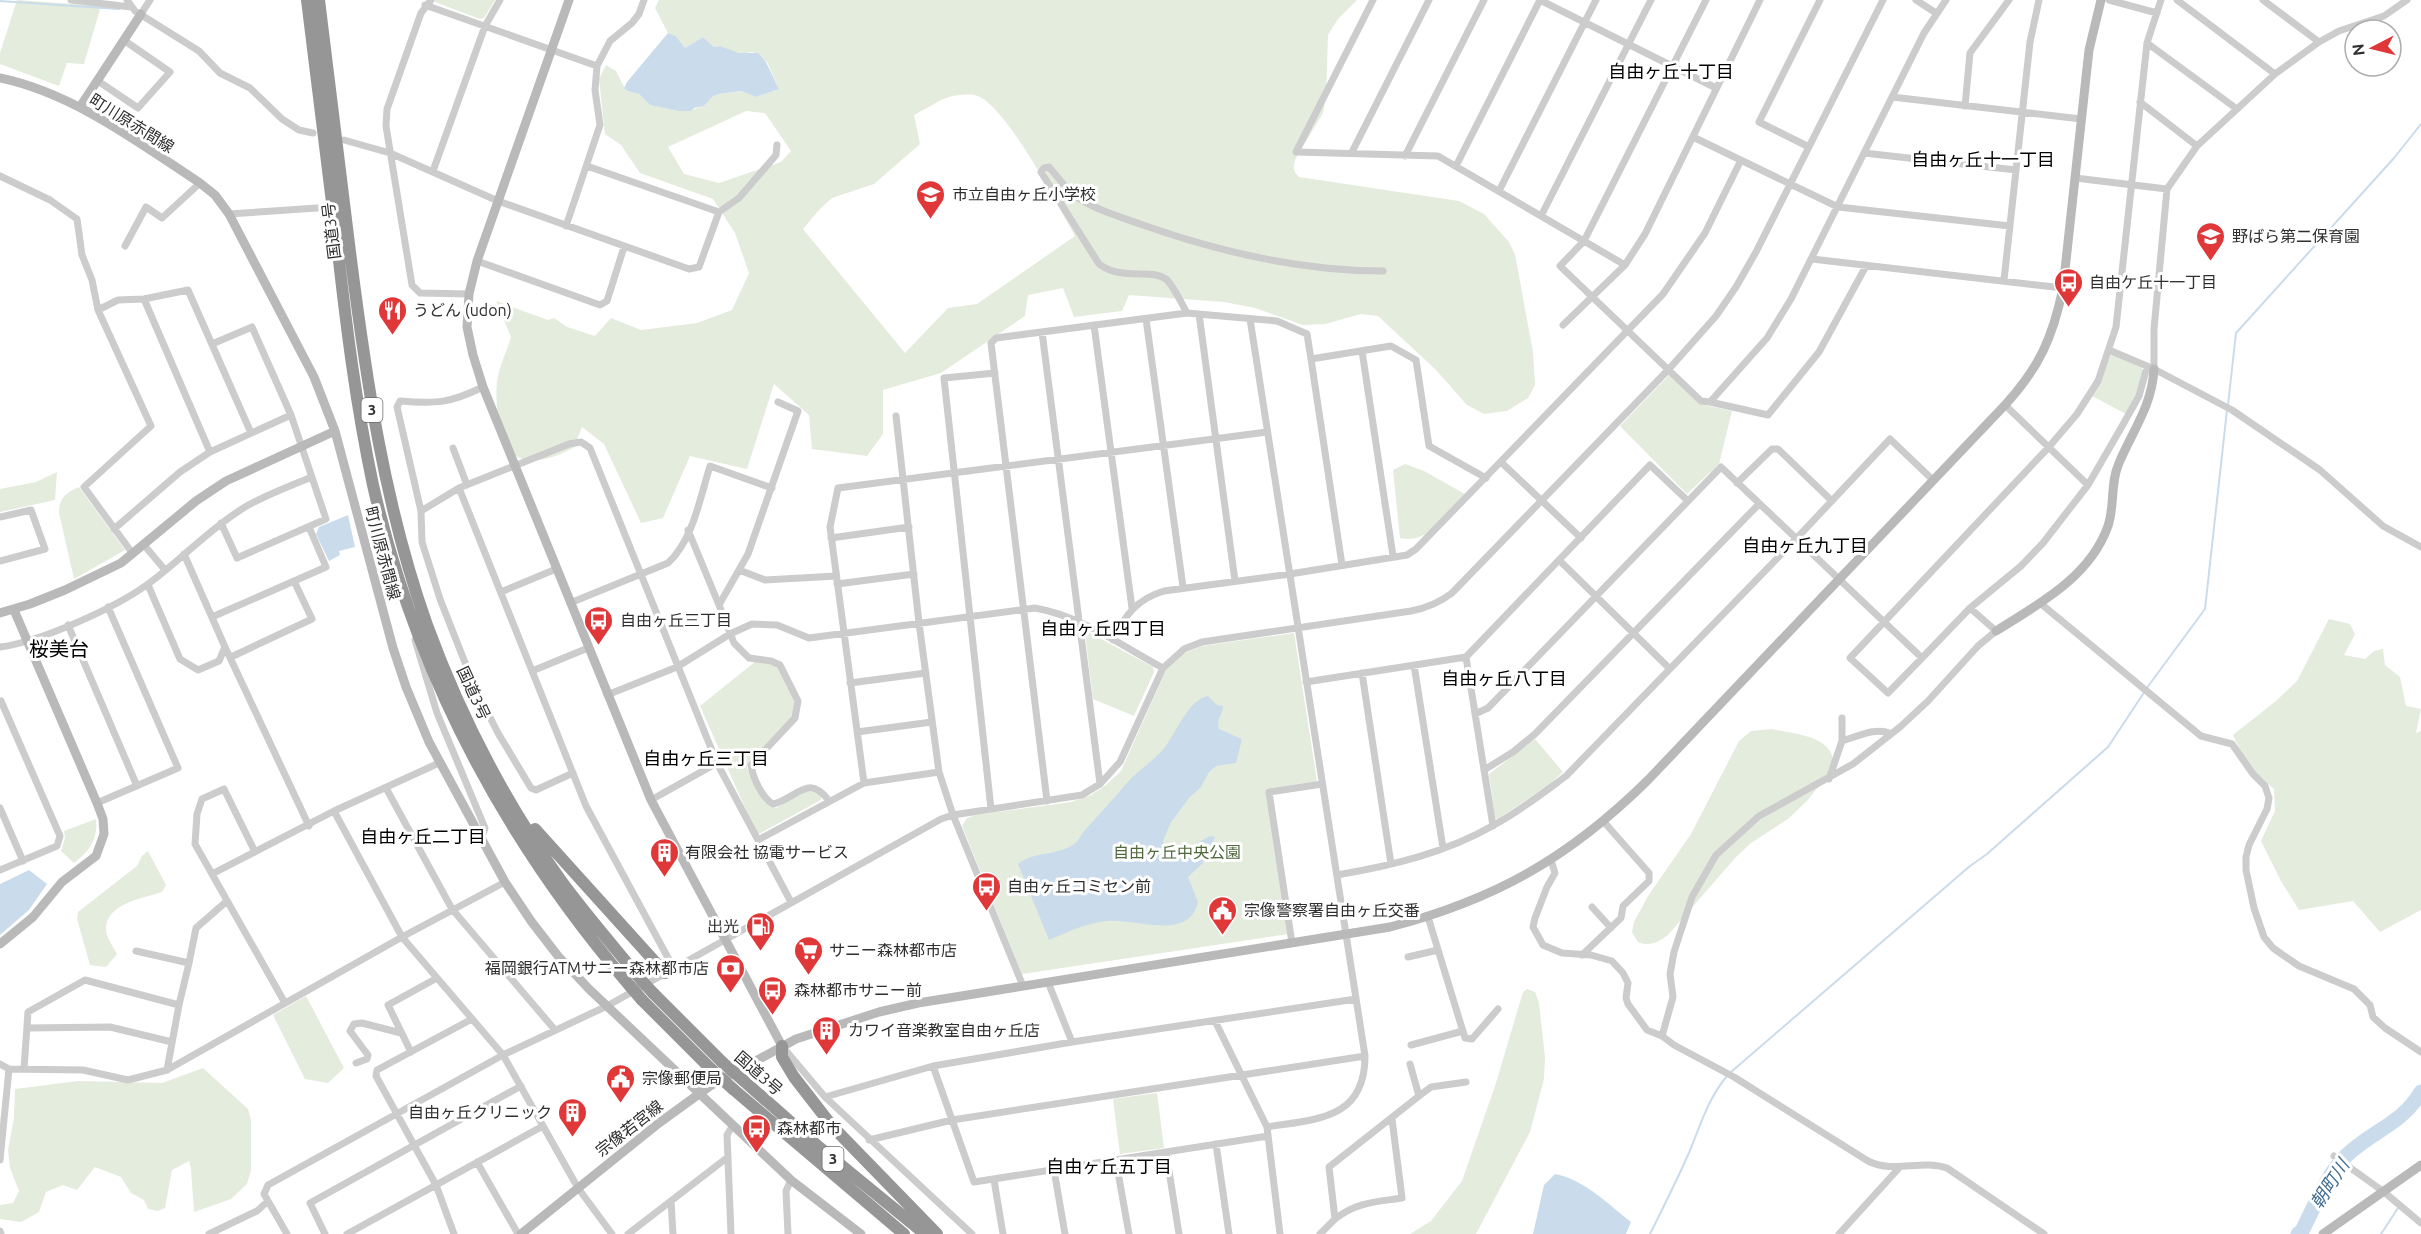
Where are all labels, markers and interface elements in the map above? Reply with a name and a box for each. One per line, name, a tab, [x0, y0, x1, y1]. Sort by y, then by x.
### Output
north arrow	[2343, 18, 2403, 78]
text: N	[2348, 43, 2368, 57]
district label: 自由ヶ丘十丁目	[1608, 61, 1734, 81]
street label: 町川原赤間線	[87, 90, 177, 156]
district label: 自由ヶ丘十一丁目	[1911, 149, 2055, 169]
school or university icon: 市立自由ヶ丘小学校	[915, 178, 947, 220]
place label: 市立自由ヶ丘小学校	[952, 185, 1096, 203]
street label: 国道3号	[319, 202, 343, 260]
school or university icon: 野ばら第二保育園	[2195, 220, 2227, 262]
place label: 野ばら第二保育園	[2232, 227, 2360, 245]
bus stop icon: 自由ケ丘十一丁目	[2052, 266, 2084, 308]
place label: 自由ケ丘十一丁目	[2089, 273, 2217, 291]
restaurant icon: うどん (udon)	[376, 294, 408, 336]
place label: うどん (udon)	[413, 301, 512, 320]
road number: 3	[362, 398, 382, 422]
street label: 町川原赤間線	[362, 504, 404, 602]
district label: 自由ヶ丘九丁目	[1742, 535, 1868, 555]
bus stop icon: 自由ヶ丘三丁目	[583, 604, 615, 646]
place label: 自由ヶ丘三丁目	[620, 611, 732, 629]
district label: 自由ヶ丘四丁目	[1040, 618, 1166, 638]
district label: 桜美台	[29, 637, 89, 660]
street label: 国道3号	[454, 663, 494, 723]
district label: 自由ヶ丘八丁目	[1441, 668, 1567, 688]
district label: 自由ヶ丘三丁目	[643, 748, 769, 768]
district label: 自由ヶ丘二丁目	[360, 826, 486, 846]
building icon: 有限会社 協電サービス	[648, 836, 680, 878]
place label: 有限会社 協電サービス	[685, 843, 849, 861]
park label: 自由ヶ丘中央公園	[1113, 843, 1241, 861]
bus stop icon: 自由ヶ丘コミセン前	[970, 870, 1002, 912]
place label: 自由ヶ丘コミセン前	[1007, 877, 1151, 895]
public building icon: 宗像警察署自由ヶ丘交番	[1207, 894, 1239, 936]
place label: 宗像警察署自由ヶ丘交番	[1244, 901, 1420, 919]
fuel station icon: 出光	[744, 910, 776, 952]
place label: 出光	[707, 917, 739, 935]
supermarket icon: サニー森林都市店	[792, 934, 824, 976]
place label: サニー森林都市店	[829, 941, 957, 959]
bank icon: 福岡銀行ATMサニー森林都市店	[714, 952, 746, 994]
place label: 福岡銀行ATMサニー森林都市店	[485, 959, 709, 977]
bus stop icon: 森林都市サニー前	[757, 974, 789, 1016]
place label: 森林都市サニー前	[794, 981, 922, 999]
building icon: カワイ音楽教室自由ヶ丘店	[811, 1014, 843, 1056]
place label: カワイ音楽教室自由ヶ丘店	[848, 1021, 1040, 1039]
street label: 国道3号	[732, 1047, 786, 1099]
public building icon: 宗像郵便局	[605, 1062, 637, 1104]
place label: 宗像郵便局	[642, 1069, 722, 1087]
building icon: 自由ヶ丘クリニック	[557, 1096, 589, 1138]
street label: 宗像若宮線	[592, 1096, 666, 1160]
place label: 自由ヶ丘クリニック	[408, 1103, 552, 1121]
bus stop icon: 森林都市	[740, 1112, 772, 1154]
place label: 森林都市	[777, 1119, 841, 1137]
road number: 3	[822, 1147, 844, 1171]
water label: 朝町川	[2306, 1154, 2353, 1212]
district label: 自由ヶ丘五丁目	[1046, 1156, 1172, 1176]

